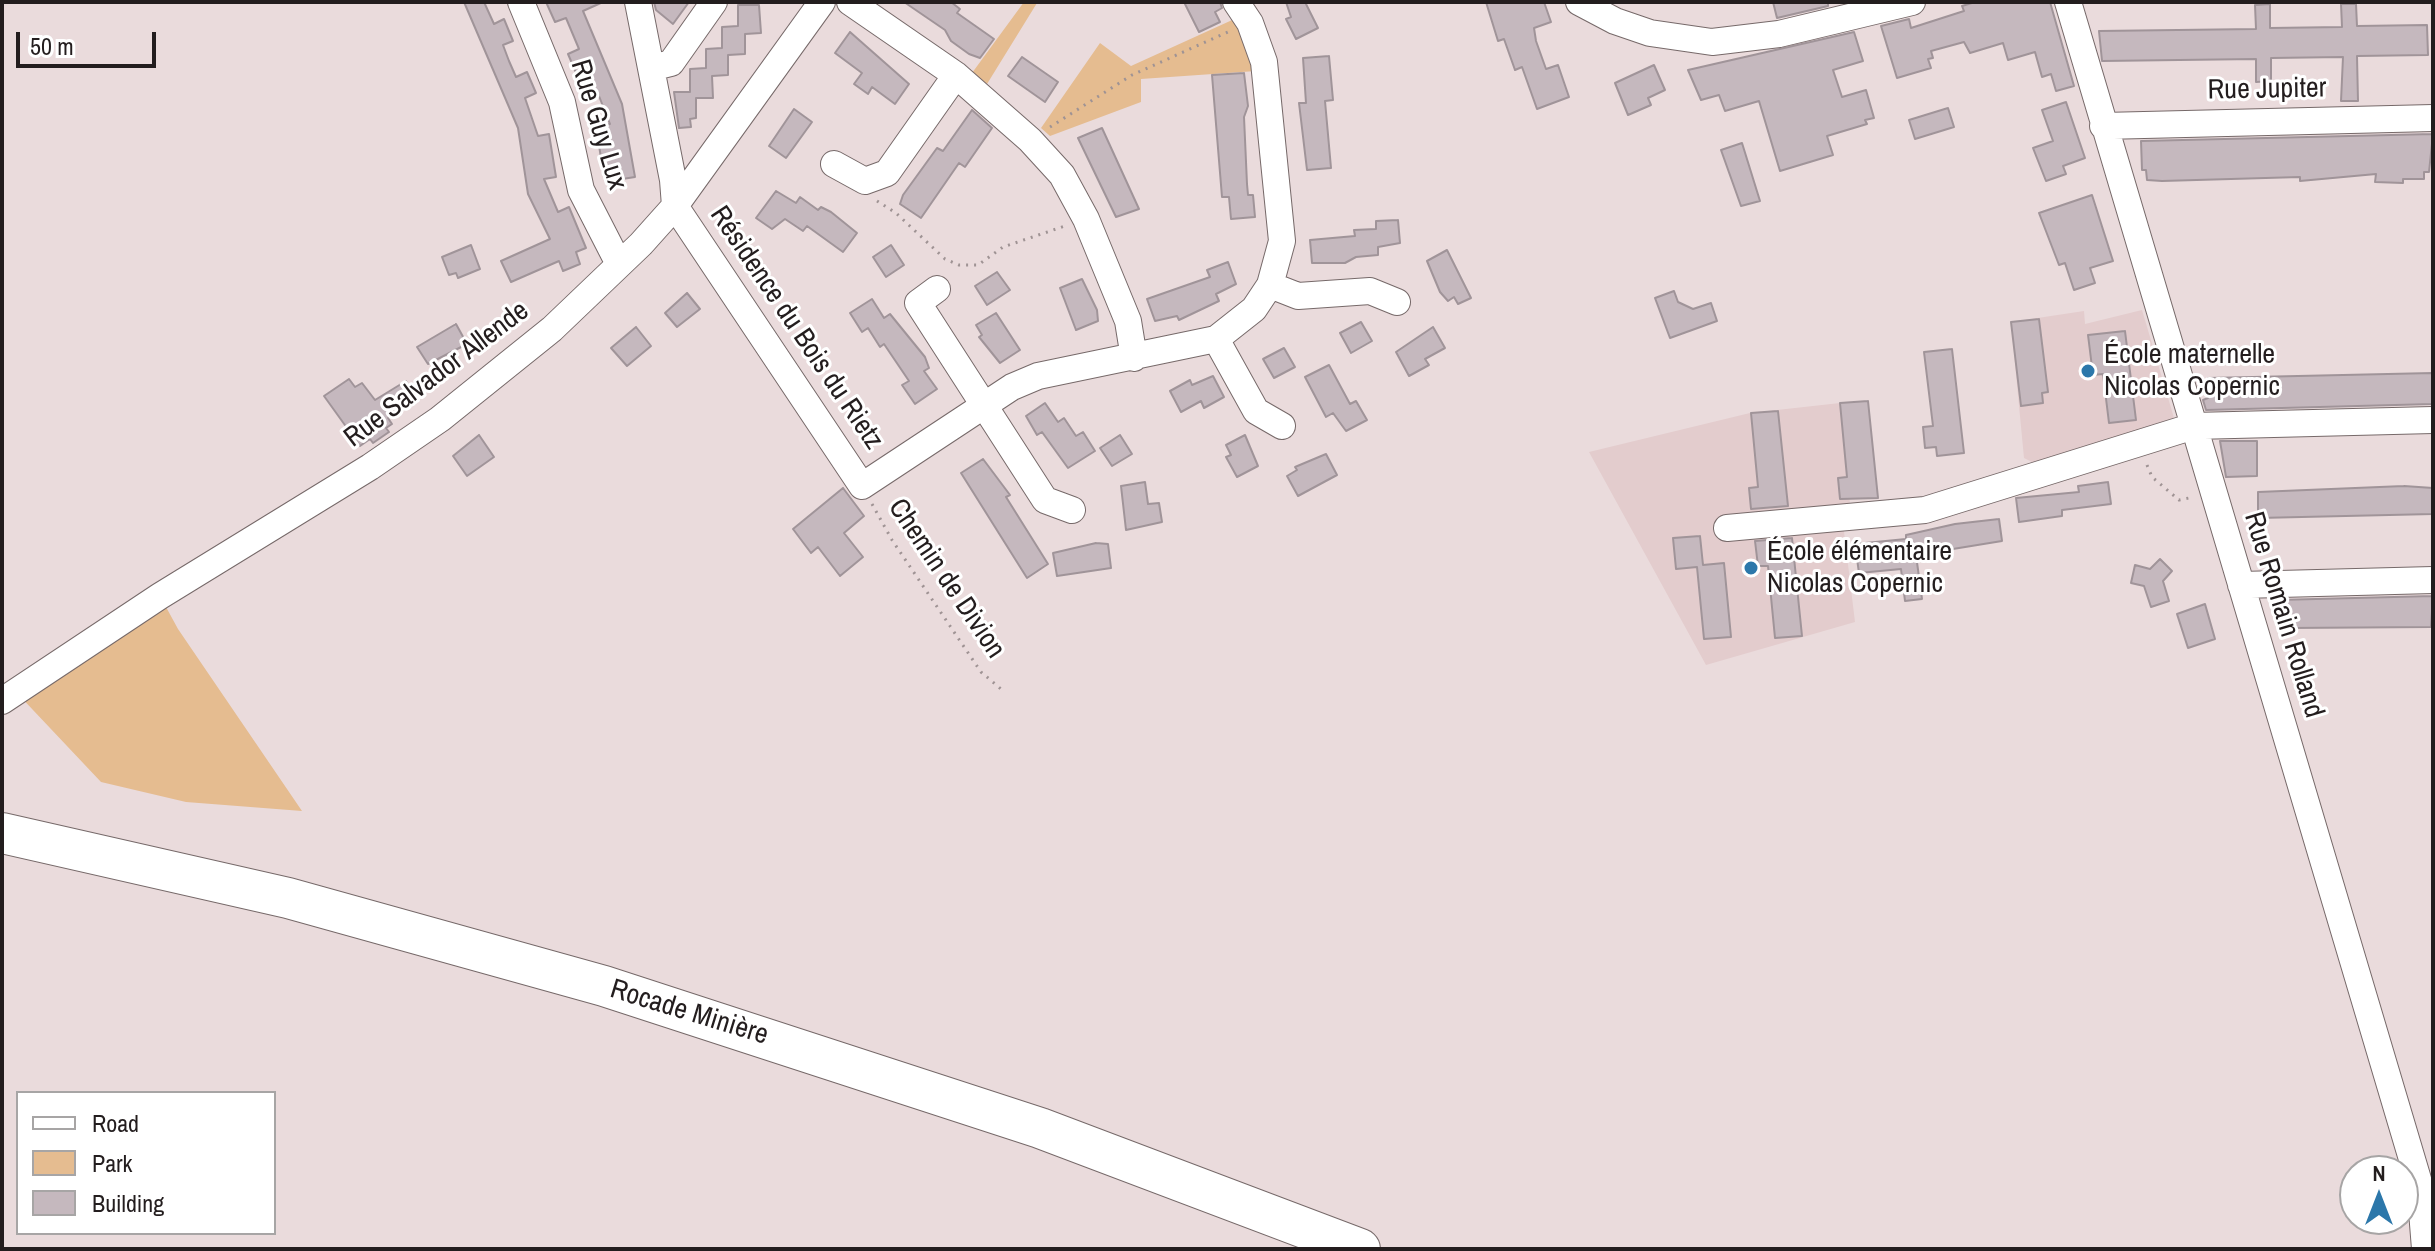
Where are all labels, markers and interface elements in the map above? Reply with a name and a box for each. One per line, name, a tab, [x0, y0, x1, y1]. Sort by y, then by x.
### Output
scale bar	[20, 16, 160, 66]
text: 50 m	[30, 30, 74, 62]
street label: Rue Guy Lux	[562, 56, 634, 194]
street label: Rue Jupiter	[2207, 72, 2327, 108]
street label: Résidence du Bois du Rietz	[702, 200, 890, 456]
street label: Rue Salvador Allende	[338, 295, 536, 455]
place label: École maternelle Nicolas Copernic	[2104, 338, 2280, 404]
marker: École maternelle Nicolas Copernic	[2079, 362, 2097, 380]
street label: Chemin de Divion	[880, 493, 1012, 665]
street label: Rue Romain Rolland	[2236, 508, 2330, 722]
place label: École élémentaire Nicolas Copernic	[1767, 535, 1952, 601]
marker: École élémentaire Nicolas Copernic	[1742, 559, 1760, 577]
street label: Rocade Minière	[606, 973, 772, 1053]
legend	[16, 1091, 276, 1235]
text: Road	[92, 1107, 139, 1139]
text: Park	[92, 1147, 132, 1179]
north arrow	[2339, 1155, 2419, 1235]
text: N	[2372, 1158, 2386, 1188]
text: Building	[92, 1187, 164, 1219]

